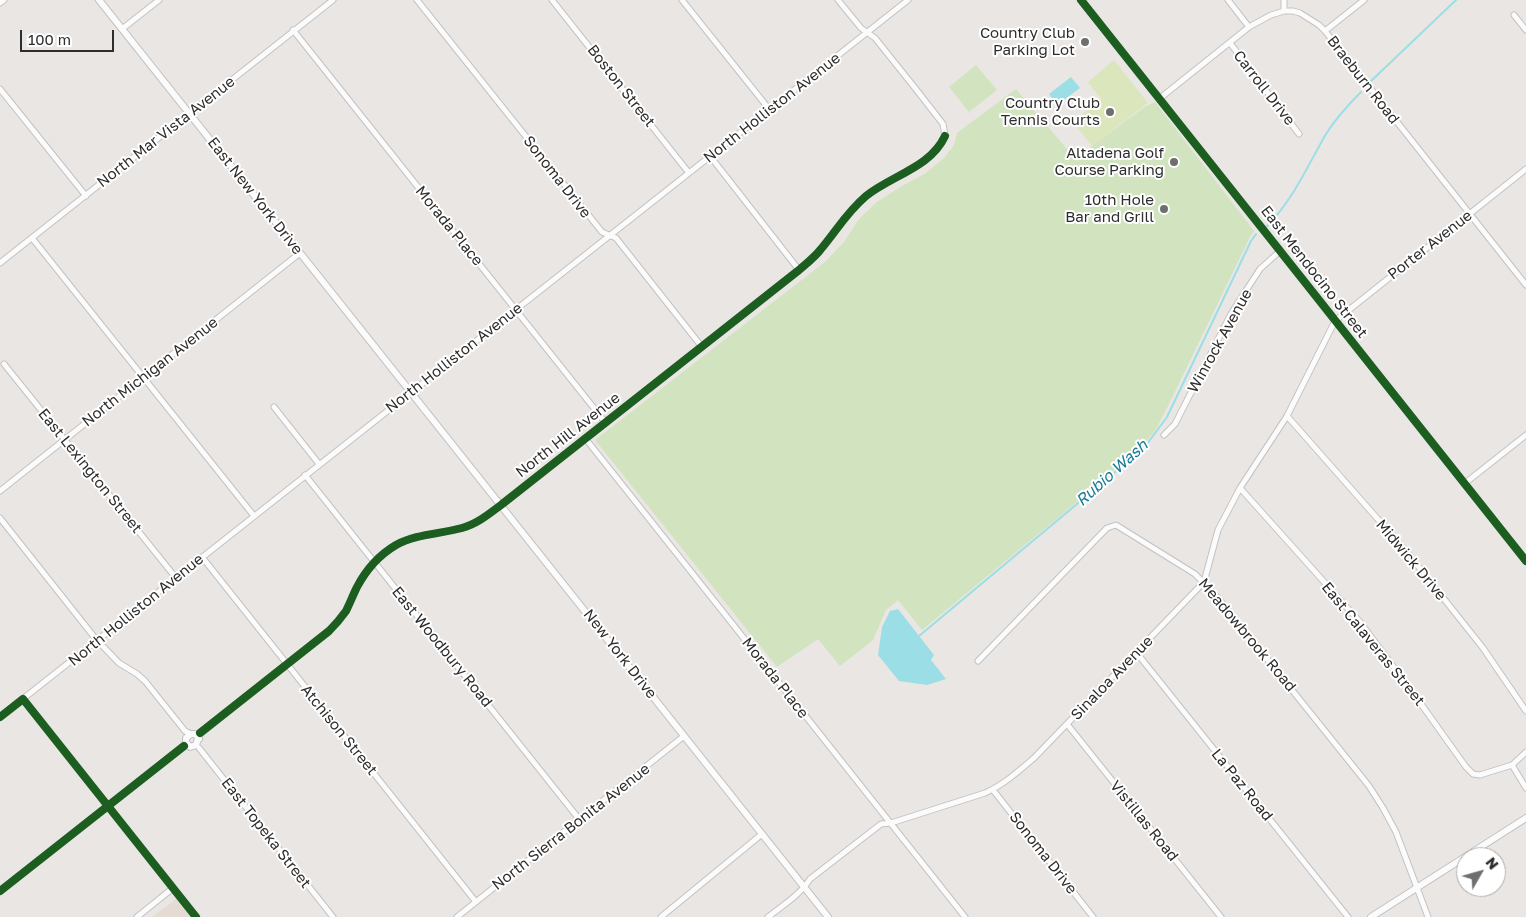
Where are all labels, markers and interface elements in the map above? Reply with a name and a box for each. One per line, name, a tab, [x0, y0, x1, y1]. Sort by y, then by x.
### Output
scale bar	[22, 20, 116, 52]
place label: Country Club Parking Lot	[980, 24, 1075, 59]
text: 100 m	[28, 30, 71, 48]
street label: Braeburn Road	[1323, 32, 1403, 128]
marker: Country Club Parking Lot	[1079, 36, 1091, 48]
street label: Boston Street	[583, 41, 659, 131]
street label: Carroll Drive	[1229, 47, 1299, 129]
street label: North Holliston Avenue	[700, 49, 844, 167]
street label: North Mar Vista Avenue	[94, 73, 238, 191]
place label: Country Club Tennis Courts	[1001, 94, 1100, 129]
marker: Country Club Tennis Courts	[1104, 106, 1116, 118]
street label: Sonoma Drive	[519, 132, 595, 222]
street label: East New York Drive	[204, 134, 306, 258]
place label: Altadena Golf Course Parking	[1055, 144, 1164, 179]
marker: Altadena Golf Course Parking	[1168, 156, 1180, 168]
street label: Morada Place	[411, 182, 487, 270]
place label: 10th Hole Bar and Grill	[1065, 191, 1154, 226]
street label: East Mendocino Street	[1257, 202, 1371, 342]
marker: 10th Hole Bar and Grill	[1158, 203, 1170, 215]
street label: Porter Avenue	[1384, 206, 1476, 284]
street label: Winrock Avenue	[1184, 286, 1256, 396]
street label: North Holliston Avenue	[382, 299, 526, 417]
street label: North Michigan Avenue	[78, 313, 222, 431]
street label: North Hill Avenue	[512, 389, 624, 481]
street label: East Lexington Street	[34, 405, 146, 537]
water label: Rubio Wash	[1072, 436, 1152, 510]
street label: Midwick Drive	[1372, 516, 1450, 604]
street label: North Holliston Avenue	[65, 550, 207, 670]
street label: Meadowbrook Road	[1194, 575, 1300, 695]
street label: East Calaveras Street	[1318, 579, 1428, 709]
street label: East Woodbury Road	[388, 583, 496, 711]
street label: New York Drive	[580, 606, 660, 702]
street label: Sinaloa Avenue	[1067, 632, 1157, 724]
street label: Morada Place	[738, 634, 812, 722]
street label: Atchison Street	[297, 681, 381, 779]
street label: La Paz Road	[1208, 745, 1276, 825]
street label: North Sierra Bonita Avenue	[489, 760, 653, 894]
street label: East Topeka Street	[217, 774, 315, 892]
street label: Vistillas Road	[1106, 777, 1182, 865]
street label: Sonoma Drive	[1005, 808, 1081, 898]
north arrow	[1456, 847, 1506, 897]
text: N	[1482, 854, 1502, 872]

